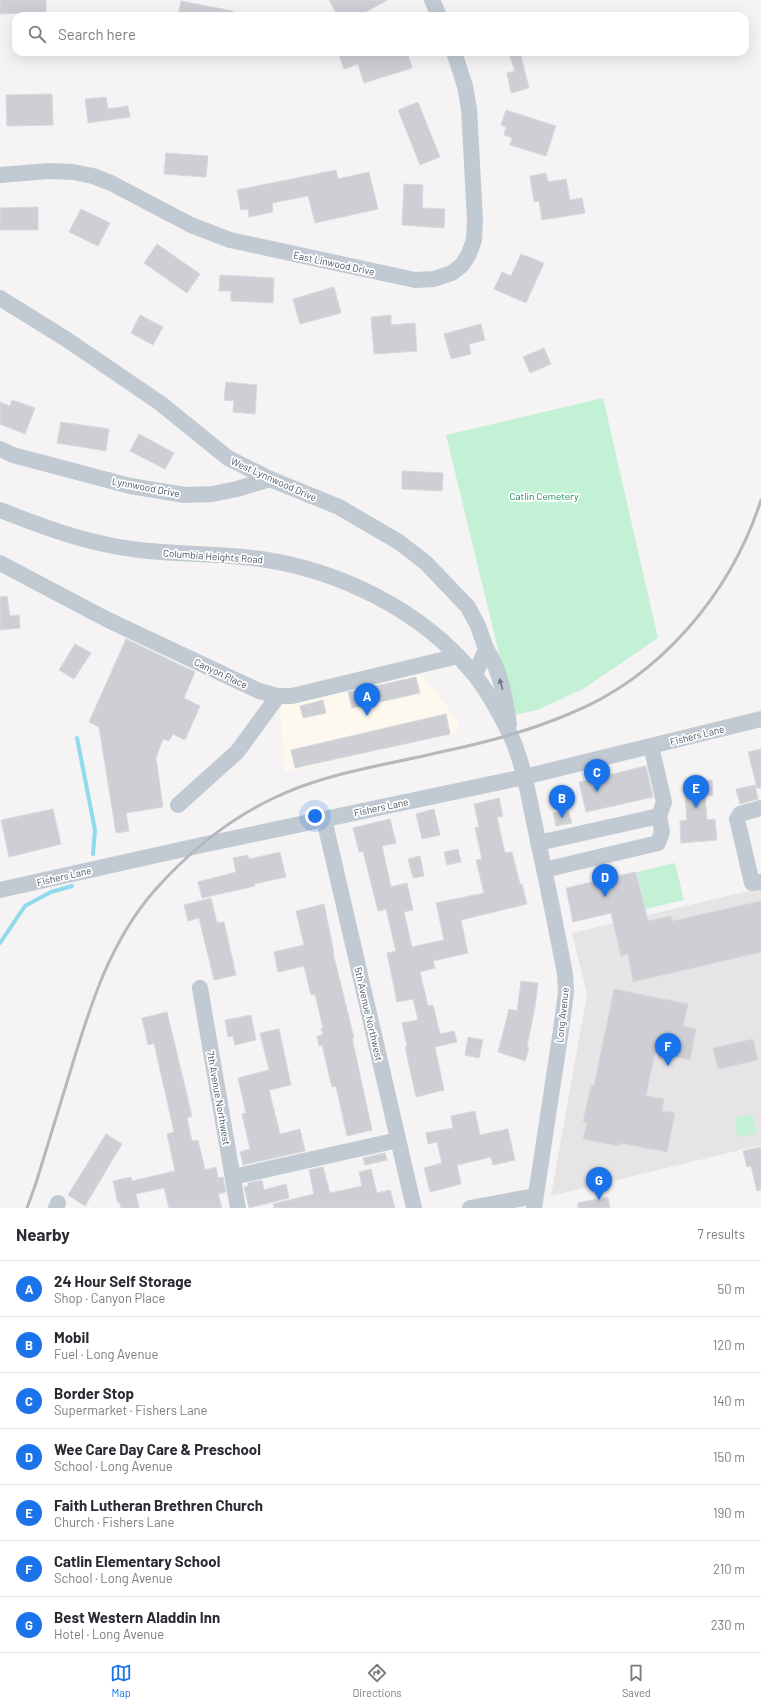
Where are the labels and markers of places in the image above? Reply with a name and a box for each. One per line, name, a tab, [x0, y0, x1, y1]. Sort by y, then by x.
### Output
pin: A	[354, 683, 380, 716]
pin: C	[584, 759, 610, 792]
pin: E	[683, 775, 709, 808]
pin: B	[549, 785, 575, 818]
pin: D	[592, 864, 618, 897]
pin: F	[655, 1033, 681, 1066]
pin: G	[586, 1167, 612, 1200]

